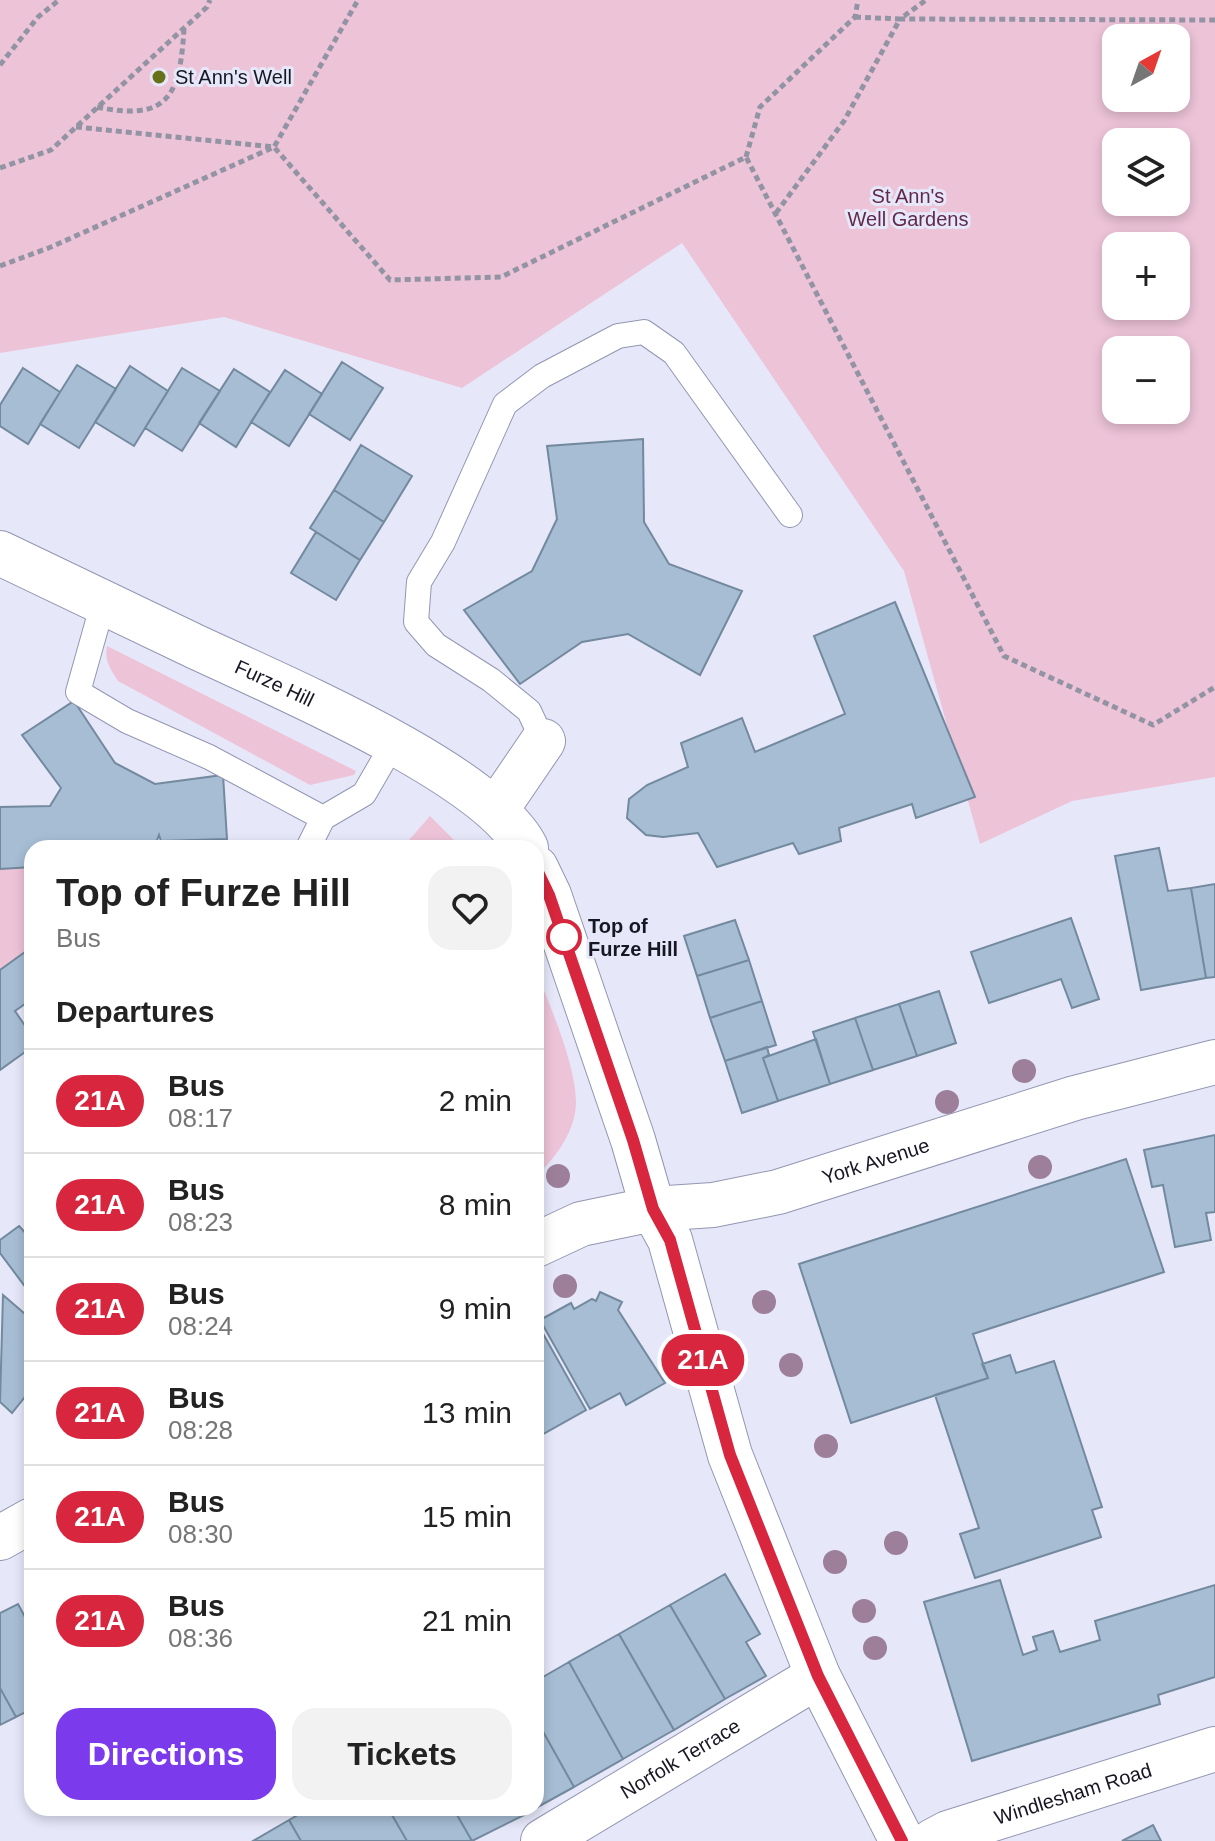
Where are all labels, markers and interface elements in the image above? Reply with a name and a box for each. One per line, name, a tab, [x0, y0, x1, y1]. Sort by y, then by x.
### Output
north arrow	[1102, 24, 1190, 112]
map controls	[1102, 24, 1190, 424]
place label: St Ann's Well	[175, 66, 292, 88]
marker: St Ann's Well	[150, 68, 168, 86]
button: layers	[1102, 128, 1190, 216]
park label: St Ann's Well Gardens	[848, 185, 968, 230]
button: +	[1102, 232, 1190, 320]
button: −	[1102, 336, 1190, 424]
street label: Furze Hill	[232, 655, 318, 711]
button: heart	[428, 866, 512, 950]
text: Top of Furze Hill	[56, 872, 351, 914]
place label: Top of Furze Hill	[588, 915, 678, 960]
marker: Top of Furze Hill	[547, 920, 581, 954]
text: Bus	[56, 923, 101, 953]
text: Departures	[56, 995, 214, 1028]
text: Bus	[168, 1069, 225, 1102]
text: 2 min	[439, 1084, 512, 1117]
text: 21A	[74, 1085, 126, 1116]
text: 08:17	[168, 1103, 233, 1133]
street label: York Avenue	[819, 1134, 932, 1188]
text: Bus	[168, 1173, 225, 1206]
text: 8 min	[439, 1188, 512, 1221]
text: 21A	[74, 1189, 126, 1220]
text: 08:23	[168, 1207, 233, 1237]
text: Bus	[168, 1277, 225, 1310]
text: 9 min	[439, 1292, 512, 1325]
text: 21A	[74, 1293, 126, 1324]
text: 08:24	[168, 1311, 233, 1341]
line badge: 21A	[657, 1334, 749, 1386]
text: 21A	[677, 1344, 729, 1375]
text: Bus	[168, 1381, 225, 1414]
text: 13 min	[422, 1396, 512, 1429]
text: 21A	[74, 1397, 126, 1428]
text: 08:28	[168, 1415, 233, 1445]
text: Bus	[168, 1485, 225, 1518]
text: 15 min	[422, 1500, 512, 1533]
text: 21A	[74, 1501, 126, 1532]
text: 08:30	[168, 1519, 233, 1549]
text: Bus	[168, 1589, 225, 1622]
text: 21 min	[422, 1604, 512, 1637]
text: 21A	[74, 1605, 126, 1636]
text: 08:36	[168, 1623, 233, 1653]
button: Directions	[56, 1708, 276, 1800]
button: Tickets	[292, 1708, 512, 1800]
street label: Norfolk Terrace	[617, 1714, 744, 1803]
street label: Windlesham Road	[992, 1759, 1154, 1829]

